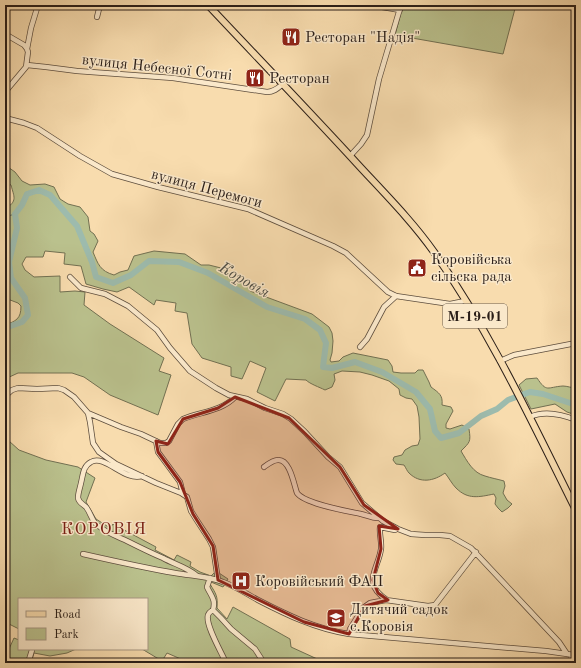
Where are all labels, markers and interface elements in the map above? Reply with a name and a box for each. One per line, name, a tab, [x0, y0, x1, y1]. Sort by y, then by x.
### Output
restaurant icon: Ресторан "Надія"	[280, 26, 302, 48]
place label: Ресторан "Надія"	[305, 31, 420, 46]
street label: вулиця Небесної Сотні	[81, 53, 233, 84]
restaurant icon: Ресторан	[244, 67, 266, 89]
place label: Ресторан	[269, 72, 330, 87]
street label: вулиця Перемоги	[149, 167, 264, 211]
place label: Коровійська сільска рада	[431, 253, 512, 285]
public building icon: Коровійська сільска рада	[406, 257, 428, 279]
water label: Коровія	[215, 259, 272, 302]
road number: М-19-01	[443, 304, 507, 328]
district label: КОРОВІЯ	[61, 521, 147, 538]
hospital icon: Коровійський ФАП	[230, 570, 252, 592]
place label: Коровійський ФАП	[255, 575, 383, 590]
legend	[18, 598, 148, 650]
place label: Дитячий садок с.Коровія	[350, 603, 449, 635]
school or university icon: Дитячий садок с.Коровія	[325, 607, 347, 629]
text: Road	[54, 609, 81, 621]
text: Park	[54, 629, 79, 641]

